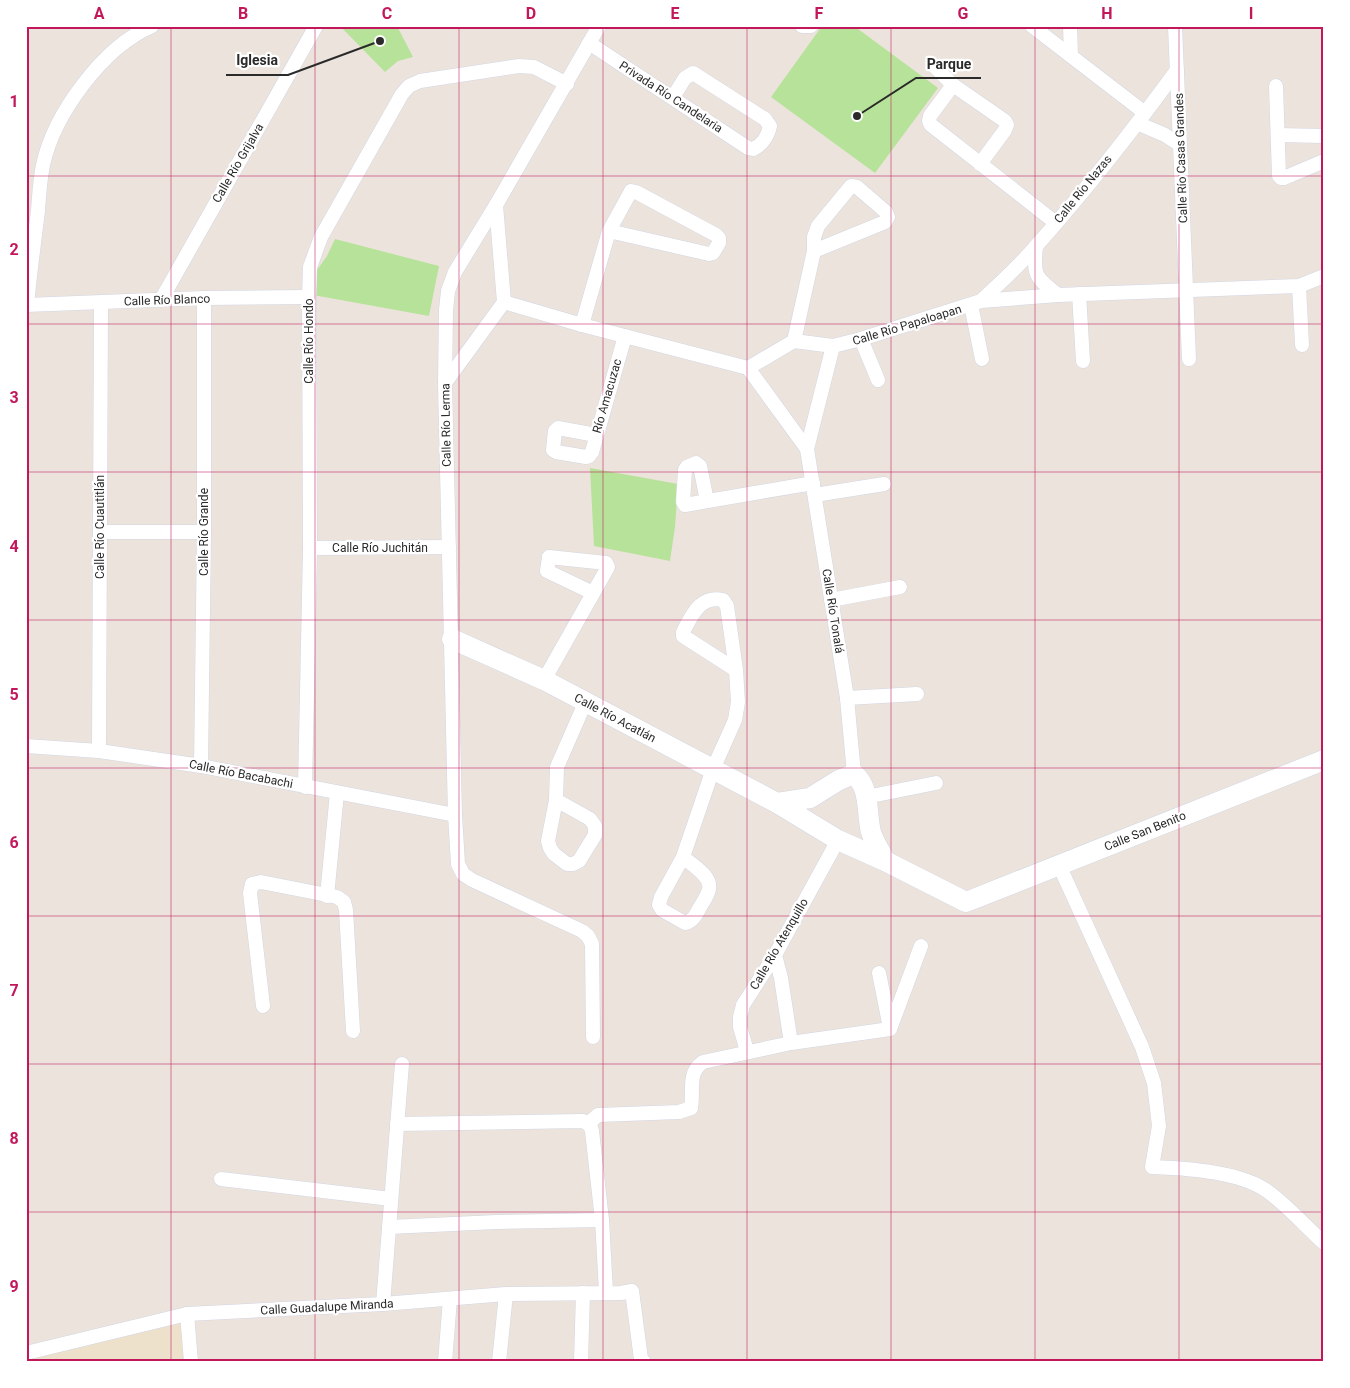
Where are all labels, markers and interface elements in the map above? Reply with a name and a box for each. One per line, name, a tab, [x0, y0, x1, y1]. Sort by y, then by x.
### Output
text: A	[94, 4, 105, 23]
text: B	[238, 4, 248, 23]
text: C	[382, 4, 392, 23]
text: D	[526, 4, 536, 23]
text: E	[671, 4, 680, 23]
text: F	[815, 4, 824, 23]
text: G	[958, 4, 969, 23]
text: H	[1101, 4, 1113, 23]
text: I	[1249, 4, 1253, 23]
callout: Iglesia	[226, 46, 288, 75]
callout: Parque	[916, 49, 981, 78]
text: Iglesia	[236, 52, 278, 68]
text: Parque	[927, 56, 972, 72]
street label: Privada Río Candelaria	[617, 58, 725, 136]
text: 1	[9, 92, 19, 111]
street label: Calle Río Casas Grandes	[1172, 93, 1190, 223]
street label: Calle Río Grijalva	[210, 121, 266, 205]
street label: Calle Río Nazas	[1051, 152, 1115, 226]
text: 2	[9, 240, 19, 259]
street label: Calle Río Blanco	[124, 291, 211, 309]
street label: Calle Río Hondo	[302, 298, 316, 384]
street label: Calle Río Papaloapan	[851, 302, 963, 348]
street label: Río Amacuzac	[590, 357, 624, 435]
street label: Calle Río Lerma	[438, 383, 454, 467]
text: 3	[9, 388, 19, 407]
street label: Calle Río Cuautitlán	[93, 475, 107, 579]
street label: Calle Río Grande	[197, 488, 211, 576]
text: 4	[9, 537, 19, 556]
street label: Calle Río Juchitán	[332, 541, 428, 555]
street label: Calle Río Tonalá	[819, 568, 847, 654]
text: 5	[9, 685, 19, 704]
street label: Calle Río Acatlán	[572, 691, 658, 745]
street label: Calle Río Bacabachi	[188, 757, 294, 791]
street label: Calle San Benito	[1102, 808, 1188, 854]
text: 6	[9, 833, 19, 852]
street label: Calle Río Atenquillo	[747, 896, 811, 992]
text: 7	[9, 981, 19, 1000]
text: 8	[9, 1129, 19, 1148]
text: 9	[9, 1277, 19, 1296]
street label: Calle Guadalupe Miranda	[260, 1297, 394, 1317]

